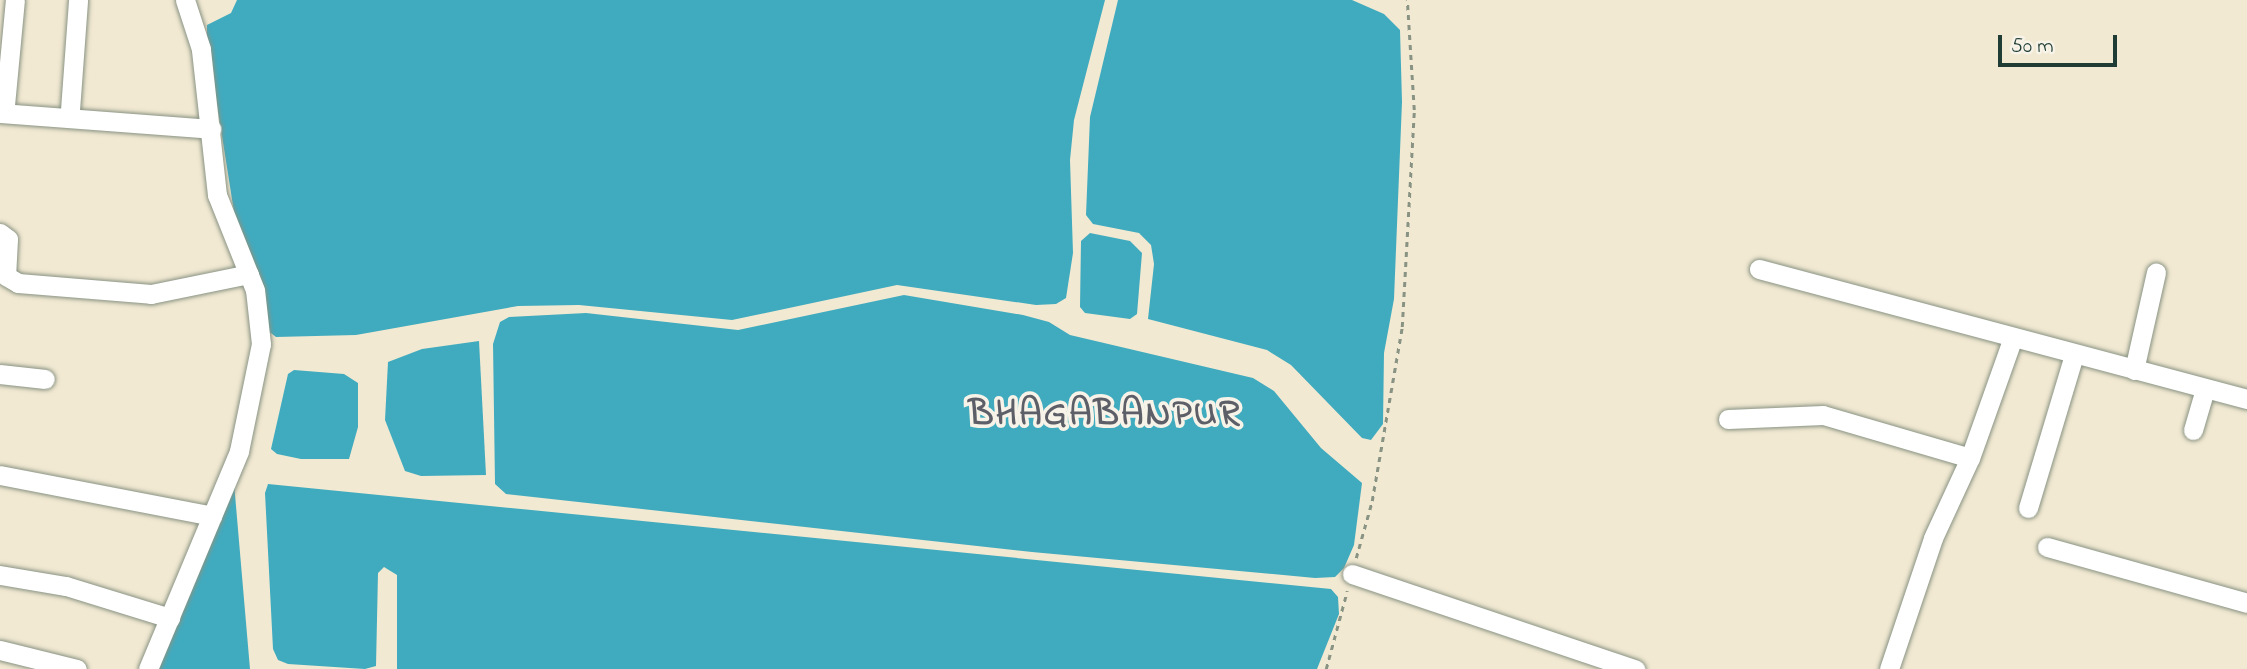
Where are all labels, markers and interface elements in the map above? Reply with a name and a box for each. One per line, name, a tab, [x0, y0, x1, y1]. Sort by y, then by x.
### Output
scale bar	[2002, 21, 2121, 65]
text: 50 m	[2011, 32, 2054, 62]
district label: BHAGABANPUR	[970, 393, 1240, 437]

